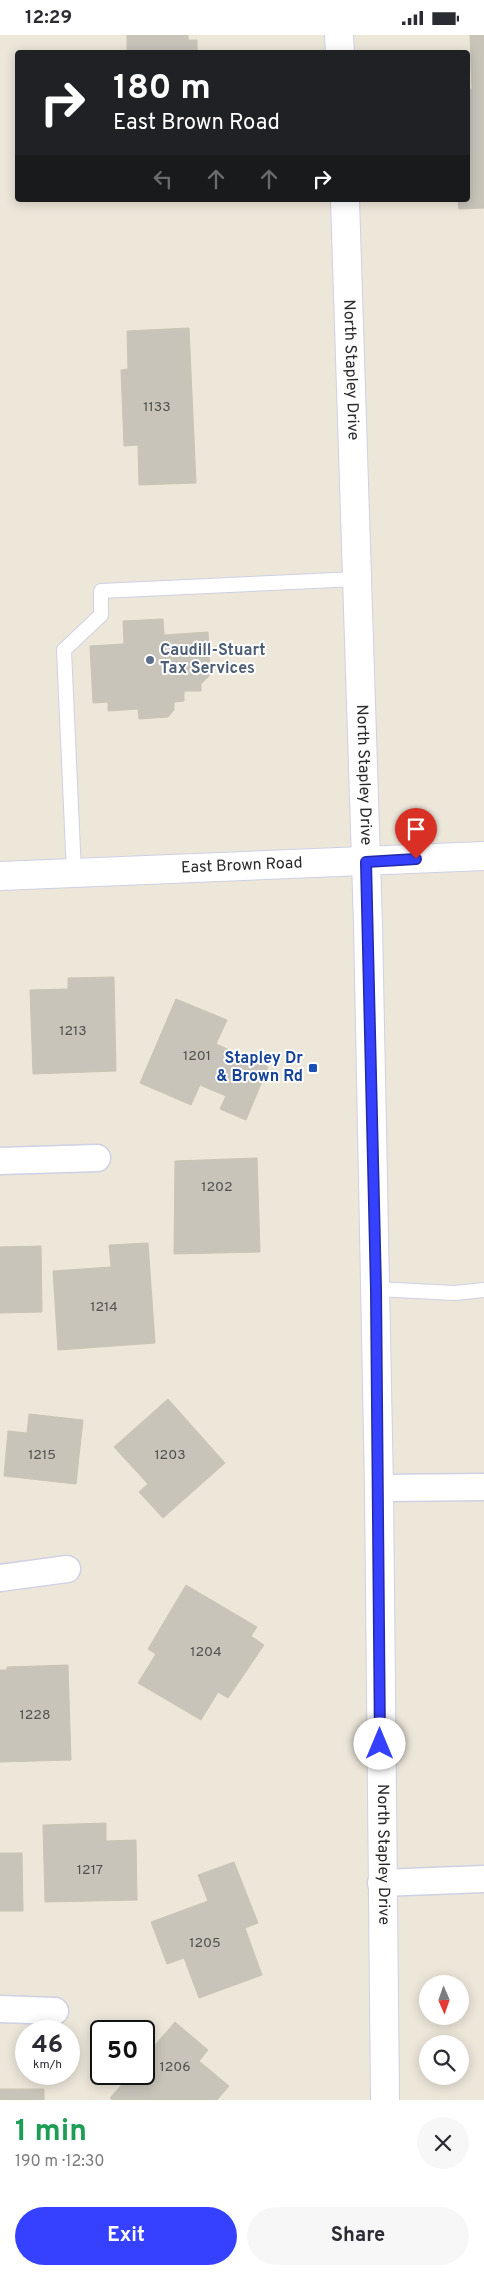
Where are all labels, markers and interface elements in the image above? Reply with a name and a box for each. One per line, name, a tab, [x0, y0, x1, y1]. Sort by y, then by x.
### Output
text: 12:29	[25, 6, 72, 30]
text: 180 m	[113, 67, 211, 111]
icon: right	[30, 70, 95, 135]
text: East Brown Road	[113, 110, 280, 137]
icon: left	[149, 165, 177, 193]
icon: ahead	[202, 165, 230, 193]
icon: ahead	[255, 165, 283, 193]
icon: right	[308, 165, 336, 193]
street label: North Stapley Drive	[338, 299, 363, 441]
house number: 1133	[143, 399, 171, 416]
place label: Caudill-Stuart Tax Services	[160, 641, 266, 679]
marker: Caudill-Stuart Tax Services	[144, 654, 156, 666]
street label: North Stapley Drive	[351, 704, 375, 845]
pin	[395, 808, 437, 859]
icon: arrive	[402, 815, 430, 843]
street label: East Brown Road	[181, 854, 303, 879]
house number: 1213	[59, 1023, 87, 1040]
house number: 1201	[183, 1048, 211, 1065]
place label: Stapley Dr & Brown Rd	[216, 1049, 303, 1087]
marker: Stapley Dr & Brown Rd	[307, 1062, 319, 1074]
house number: 1202	[201, 1179, 233, 1196]
house number: 1214	[90, 1299, 118, 1316]
house number: 1215	[28, 1447, 56, 1464]
house number: 1203	[154, 1447, 186, 1464]
house number: 1204	[190, 1644, 222, 1661]
house number: 1228	[20, 1707, 50, 1724]
position arrow	[353, 1717, 405, 1769]
street label: North Stapley Drive	[372, 1784, 393, 1925]
house number: 1217	[77, 1862, 103, 1879]
house number: 1205	[189, 1935, 221, 1952]
north arrow	[419, 1975, 469, 2025]
map controls	[419, 1975, 469, 2085]
speed limit sign: 50	[90, 2020, 155, 2085]
text: 46	[32, 2030, 63, 2062]
button: search	[419, 2035, 469, 2085]
text: km/h	[33, 2057, 62, 2073]
house number: 1206	[159, 2059, 191, 2076]
text: 1 min	[15, 2114, 87, 2151]
button: close	[417, 2117, 469, 2169]
text: 190 m · 12:30	[15, 2152, 105, 2172]
button: Exit	[15, 2207, 237, 2265]
button: Share	[247, 2207, 469, 2265]

